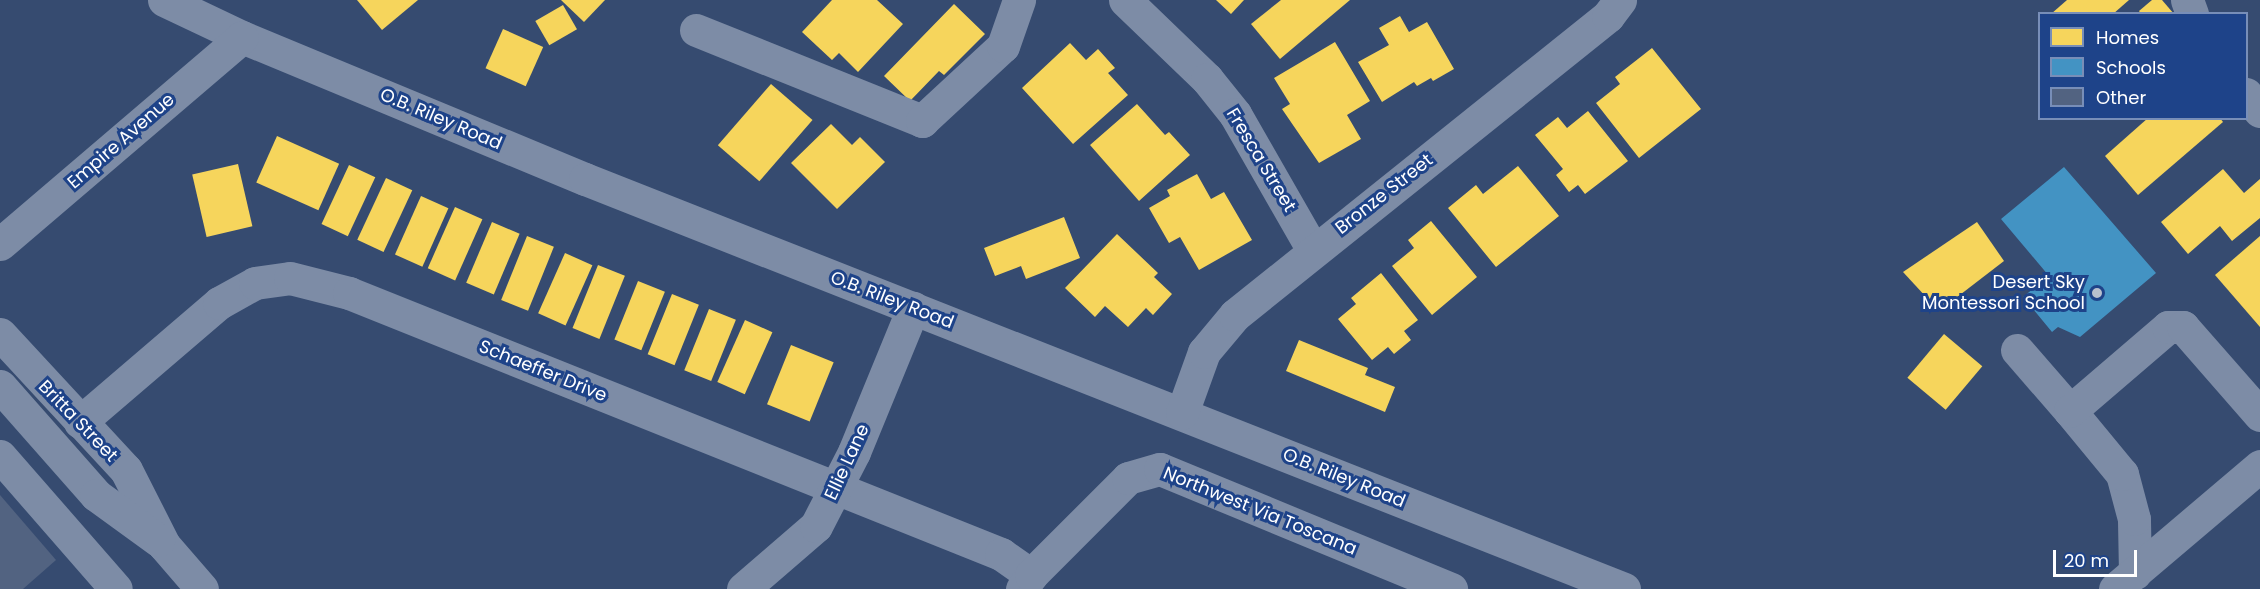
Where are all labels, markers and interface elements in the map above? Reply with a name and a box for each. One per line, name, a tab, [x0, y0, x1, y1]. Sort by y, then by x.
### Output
legend	[2038, 12, 2248, 120]
text: Homes	[2096, 25, 2159, 50]
text: Schools	[2096, 55, 2166, 80]
street label: O.B. Riley Road	[377, 84, 505, 154]
text: Other	[2096, 85, 2146, 110]
street label: Empire Avenue	[63, 89, 179, 193]
street label: Fresca Street	[1222, 104, 1300, 216]
street label: Bronze Street	[1331, 149, 1437, 239]
street label: O.B. Riley Road	[827, 267, 957, 333]
place label: Desert Sky Montessori School	[1922, 272, 2085, 314]
marker: Desert Sky Montessori School	[2090, 286, 2104, 300]
street label: Schaeffer Drive	[476, 336, 610, 406]
street label: Britta Street	[34, 376, 122, 466]
street label: Ellie Lane	[820, 421, 874, 503]
street label: O.B. Riley Road	[1280, 444, 1408, 512]
street label: Northwest Via Toscana	[1160, 462, 1360, 560]
scale bar	[2056, 538, 2140, 576]
text: 20 m	[2064, 548, 2109, 573]

